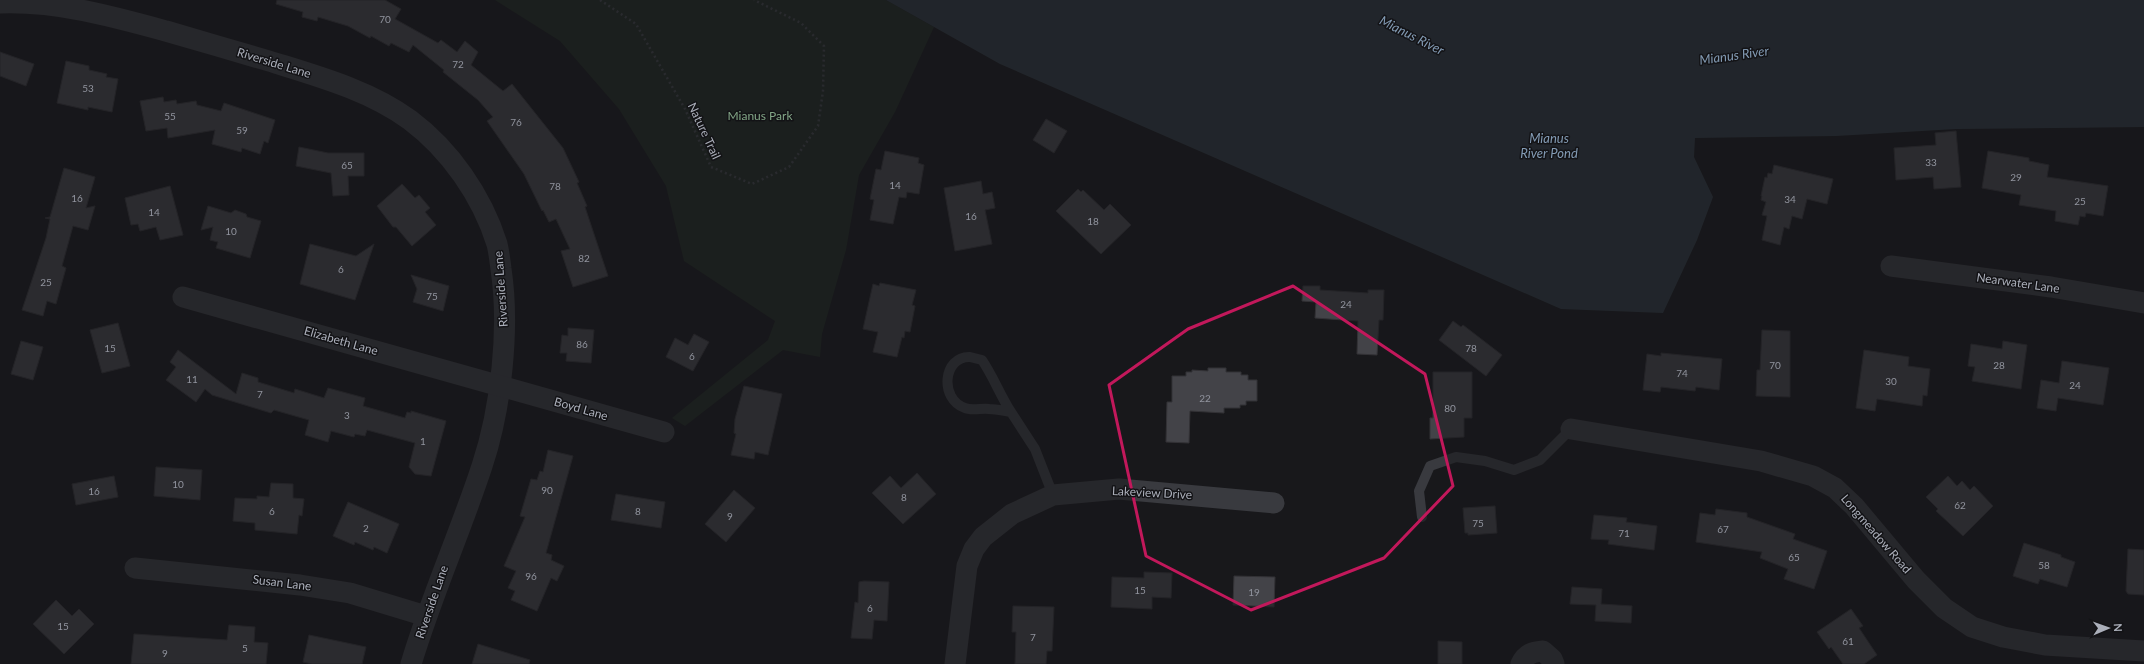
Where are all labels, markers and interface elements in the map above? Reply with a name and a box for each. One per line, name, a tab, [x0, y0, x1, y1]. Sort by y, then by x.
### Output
water label: Mianus River	[1377, 12, 1447, 58]
house number: 70	[379, 13, 391, 25]
water label: Mianus River	[1698, 42, 1770, 68]
street label: Riverside Lane	[235, 44, 313, 81]
house number: 72	[452, 58, 464, 70]
house number: 53	[82, 82, 94, 94]
street label: Nature Trail	[685, 100, 724, 161]
park label: Mianus Park	[728, 108, 793, 123]
house number: 55	[164, 110, 176, 122]
house number: 76	[510, 116, 522, 128]
house number: 59	[236, 124, 248, 136]
water label: Mianus River Pond	[1520, 130, 1578, 161]
house number: 33	[1925, 156, 1937, 168]
house number: 65	[341, 159, 353, 171]
house number: 29	[2010, 171, 2022, 183]
house number: 14	[889, 179, 901, 191]
house number: 78	[549, 180, 561, 192]
house number: 16	[71, 192, 83, 204]
house number: 34	[1784, 193, 1796, 205]
house number: 25	[2074, 195, 2086, 207]
house number: 14	[148, 206, 160, 218]
house number: 16	[965, 210, 977, 222]
house number: 18	[1087, 215, 1099, 227]
house number: 10	[225, 225, 237, 237]
street label: Riverside Lane	[490, 250, 511, 328]
house number: 82	[578, 252, 590, 264]
house number: 6	[338, 263, 344, 275]
street label: Nearwater Lane	[1976, 269, 2061, 296]
house number: 25	[40, 276, 52, 288]
house number: 75	[426, 290, 438, 302]
house number: 24	[1340, 298, 1352, 310]
street label: Elizabeth Lane	[302, 323, 380, 358]
house number: 86	[576, 338, 588, 350]
house number: 15	[104, 342, 116, 354]
house number: 78	[1465, 342, 1477, 354]
house number: 6	[689, 350, 695, 362]
house number: 70	[1769, 359, 1781, 371]
house number: 28	[1993, 359, 2005, 371]
house number: 74	[1676, 367, 1688, 379]
house number: 11	[186, 373, 198, 385]
house number: 30	[1885, 375, 1897, 387]
house number: 24	[2069, 379, 2081, 391]
house number: 7	[257, 388, 263, 400]
house number: 22	[1199, 392, 1211, 404]
street label: Boyd Lane	[553, 394, 610, 423]
house number: 80	[1444, 402, 1456, 414]
house number: 3	[344, 409, 350, 421]
house number: 1	[420, 435, 426, 447]
house number: 10	[172, 478, 184, 490]
street label: Lakeview Drive	[1112, 483, 1193, 502]
house number: 90	[541, 484, 553, 496]
house number: 16	[88, 485, 100, 497]
house number: 8	[901, 491, 907, 503]
street label: Longmeadow Road	[1838, 491, 1915, 576]
house number: 62	[1954, 499, 1966, 511]
house number: 6	[269, 505, 275, 517]
house number: 8	[635, 505, 641, 517]
house number: 9	[727, 510, 733, 522]
house number: 75	[1472, 517, 1484, 529]
house number: 2	[363, 522, 369, 534]
house number: 67	[1717, 523, 1729, 535]
house number: 71	[1618, 527, 1630, 539]
house number: 65	[1788, 551, 1800, 563]
house number: 58	[2038, 559, 2050, 571]
street label: Riverside Lane	[412, 563, 451, 640]
house number: 96	[525, 570, 537, 582]
street label: Susan Lane	[252, 571, 312, 594]
house number: 15	[1134, 584, 1146, 596]
house number: 19	[1248, 586, 1260, 598]
house number: 6	[867, 602, 873, 614]
north arrow	[2088, 608, 2128, 648]
house number: 15	[57, 620, 69, 632]
text: N	[2112, 623, 2125, 632]
house number: 7	[1030, 631, 1036, 643]
house number: 61	[1842, 635, 1854, 647]
house number: 5	[242, 642, 248, 654]
house number: 9	[162, 647, 168, 659]

